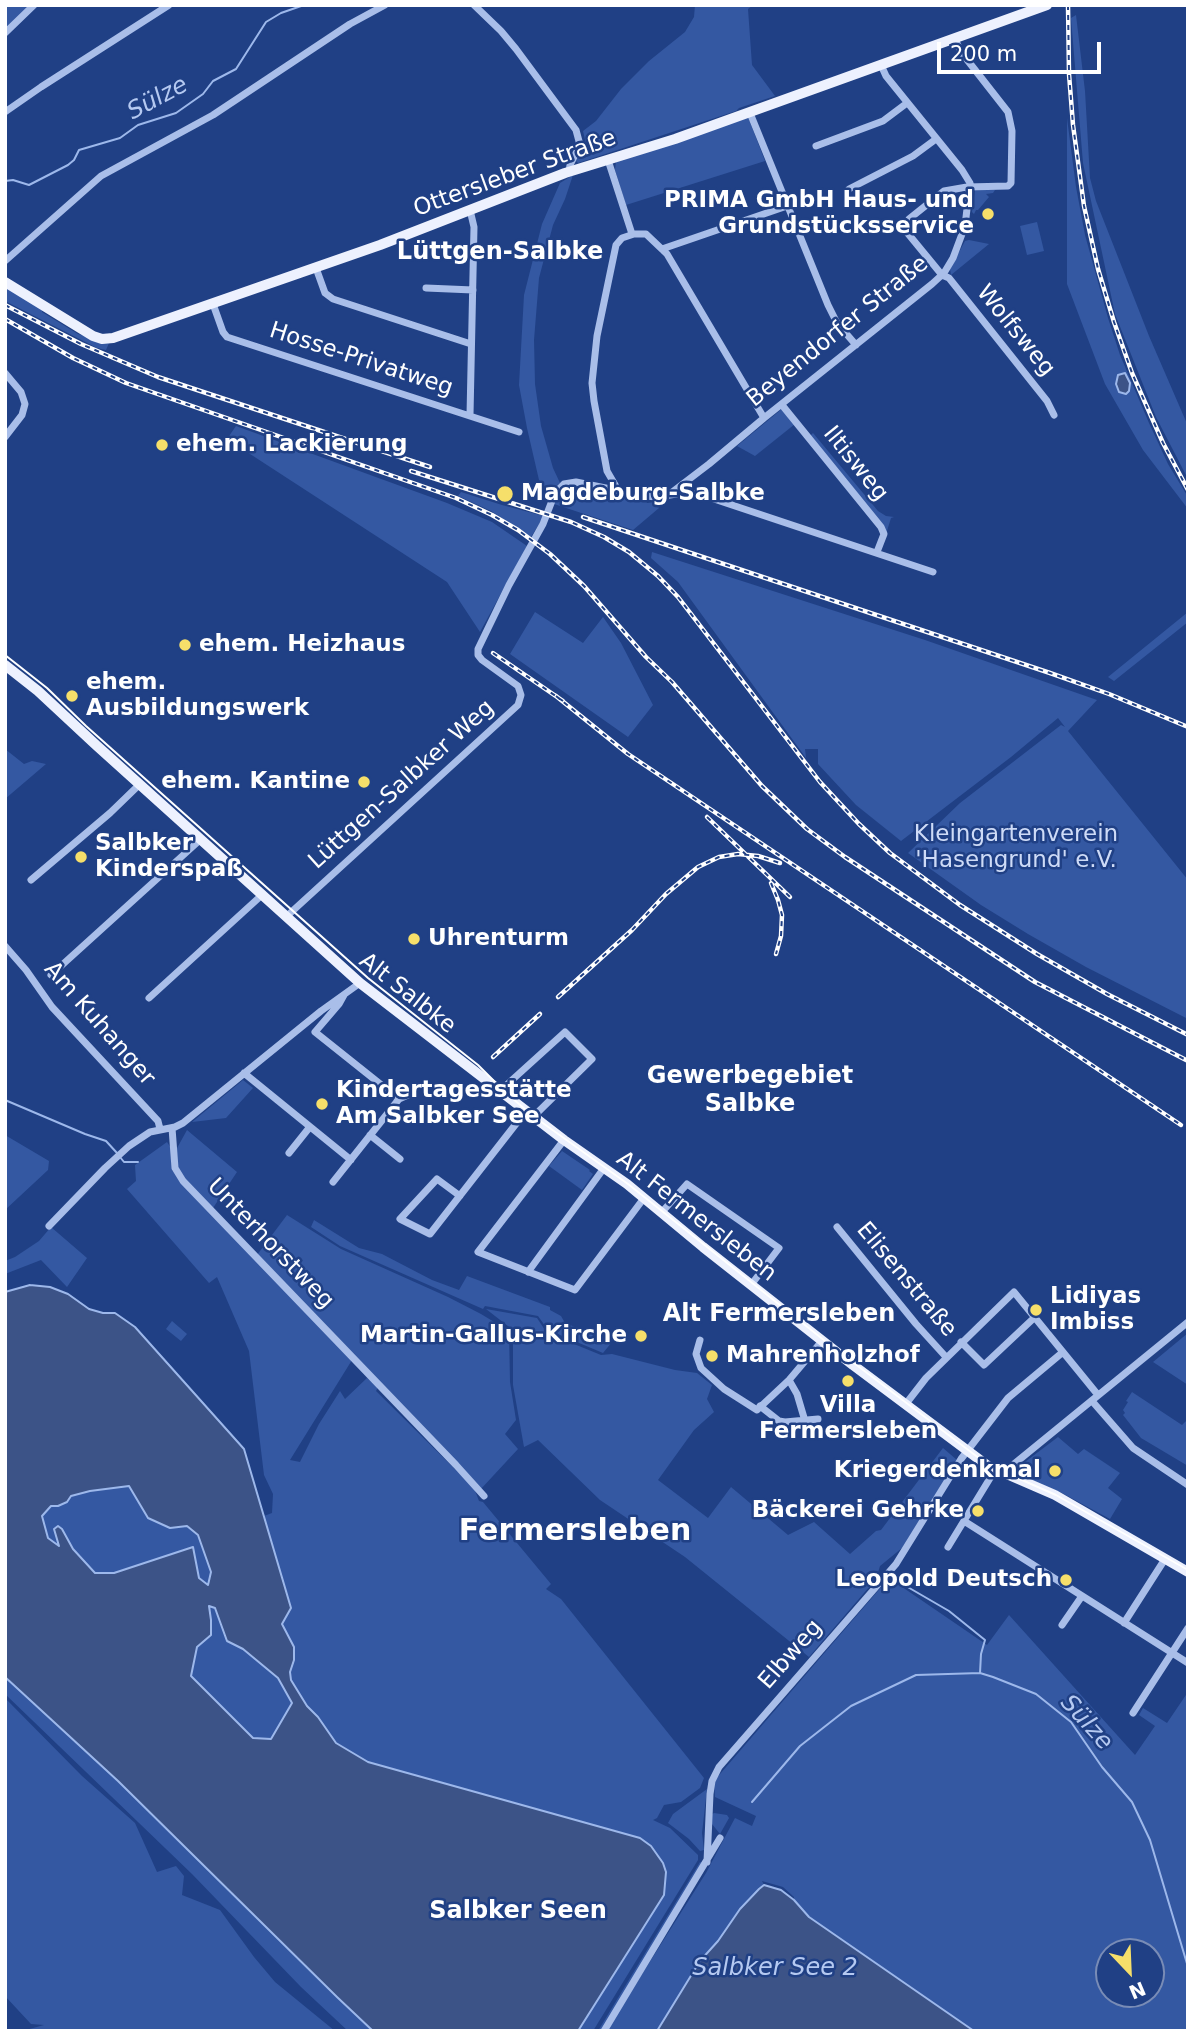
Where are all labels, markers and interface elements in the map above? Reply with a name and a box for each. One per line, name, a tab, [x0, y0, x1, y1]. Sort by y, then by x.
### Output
scale bar	[941, 28, 1106, 72]
text: 200 m	[950, 42, 1017, 66]
water label: Sülze	[123, 71, 193, 127]
street label: Ottersleber Straße	[410, 125, 620, 223]
place label: PRIMA GmbH Haus- und Grundstücksservice	[664, 187, 974, 241]
marker: PRIMA GmbH Haus- und Grundstücksservice	[980, 206, 996, 222]
district label: Lüttgen-Salbke	[397, 239, 603, 267]
street label: Beyendorfer Straße	[742, 250, 934, 414]
street label: Wolfsweg	[970, 280, 1060, 382]
street label: Hosse-Privatweg	[266, 317, 456, 403]
street label: Iltisweg	[817, 421, 893, 507]
place label: ehem. Lackierung	[176, 431, 407, 459]
marker: ehem. Lackierung	[154, 437, 170, 453]
place label: Magdeburg-Salbke	[521, 480, 765, 508]
marker: Magdeburg-Salbke	[495, 484, 515, 504]
place label: ehem. Heizhaus	[199, 631, 405, 659]
marker: ehem. Heizhaus	[177, 637, 193, 653]
place label: ehem. Ausbildungswerk	[86, 669, 309, 723]
marker: ehem. Ausbildungswerk	[64, 688, 80, 704]
street label: Lüttgen-Salbker Weg	[304, 694, 500, 876]
place label: ehem. Kantine	[161, 768, 350, 796]
marker: ehem. Kantine	[356, 774, 372, 790]
park label: Kleingartenverein 'Hasengrund' e.V.	[914, 821, 1118, 875]
place label: Salbker Kinderspaß	[95, 830, 243, 884]
marker: Salbker Kinderspaß	[73, 849, 89, 865]
place label: Uhrenturm	[428, 925, 569, 953]
marker: Uhrenturm	[406, 931, 422, 947]
street label: Alt Salbke	[353, 948, 461, 1040]
street label: Am Kuhanger	[38, 956, 160, 1092]
district label: Gewerbegebiet Salbke	[647, 1063, 853, 1119]
place label: Kindertagesstätte Am Salbker See	[336, 1077, 572, 1131]
marker: Kindertagesstätte Am Salbker See	[314, 1096, 330, 1112]
street label: Alt Fermersleben	[610, 1146, 782, 1288]
street label: Unterhorstweg	[201, 1173, 339, 1315]
street label: Elisenstraße	[850, 1217, 962, 1343]
place label: Lidiyas Imbiss	[1050, 1283, 1141, 1337]
district label: Alt Fermersleben	[663, 1301, 895, 1329]
marker: Lidiyas Imbiss	[1028, 1302, 1044, 1318]
place label: Martin-Gallus-Kirche	[360, 1322, 627, 1350]
marker: Martin-Gallus-Kirche	[633, 1328, 649, 1344]
place label: Mahrenholzhof	[726, 1342, 920, 1370]
marker: Mahrenholzhof	[704, 1348, 720, 1364]
marker: Villa Fermersleben	[840, 1373, 856, 1389]
place label: Villa Fermersleben	[759, 1392, 937, 1446]
place label: Kriegerdenkmal	[834, 1457, 1041, 1485]
marker: Kriegerdenkmal	[1047, 1463, 1063, 1479]
place label: Bäckerei Gehrke	[752, 1497, 964, 1525]
marker: Bäckerei Gehrke	[970, 1503, 986, 1519]
district label: Fermersleben	[459, 1514, 691, 1550]
place label: Leopold Deutsch	[836, 1566, 1052, 1594]
marker: Leopold Deutsch	[1058, 1572, 1074, 1588]
street label: Elbweg	[753, 1615, 829, 1695]
water label: Sülze	[1054, 1689, 1118, 1757]
district label: Salbker Seen	[429, 1898, 607, 1926]
north arrow	[1095, 1938, 1165, 2008]
water label: Salbker See 2	[692, 1955, 858, 1983]
text: N	[1126, 1977, 1149, 2004]

